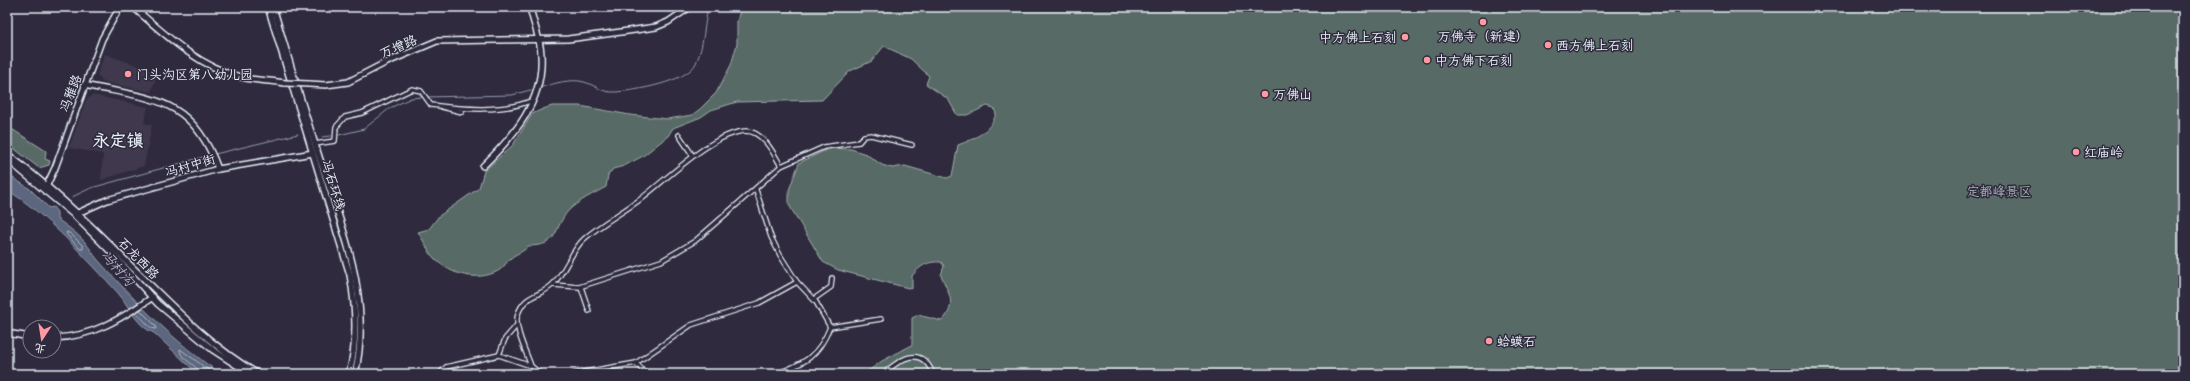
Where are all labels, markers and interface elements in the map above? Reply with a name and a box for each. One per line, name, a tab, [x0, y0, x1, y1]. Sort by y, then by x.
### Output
marker: 万佛寺（新建）	[1478, 17, 1488, 27]
place label: 万佛寺（新建）	[1437, 28, 1529, 46]
place label: 中方佛上石刻	[1319, 29, 1397, 47]
street label: 万增路	[377, 31, 420, 63]
marker: 中方佛上石刻	[1400, 32, 1410, 42]
place label: 西方佛上石刻	[1556, 37, 1634, 55]
marker: 西方佛上石刻	[1543, 40, 1553, 50]
place label: 中方佛下石刻	[1435, 52, 1513, 70]
marker: 中方佛下石刻	[1422, 55, 1432, 65]
place label: 门头沟区第八幼儿园	[136, 66, 253, 84]
marker: 门头沟区第八幼儿园	[123, 69, 133, 79]
street label: 冯雅路	[56, 72, 86, 115]
place label: 万佛山	[1273, 86, 1312, 104]
marker: 万佛山	[1260, 89, 1270, 99]
district label: 永定镇	[93, 129, 144, 153]
place label: 红庙岭	[2084, 144, 2123, 162]
marker: 红庙岭	[2071, 147, 2081, 157]
street label: 冯村中街	[163, 150, 218, 182]
street label: 冯石环线	[317, 158, 349, 213]
park label: 定都峰景区	[1966, 183, 2032, 201]
street label: 石龙西路	[114, 234, 163, 284]
water label: 冯村沟	[96, 246, 140, 293]
north arrow	[22, 319, 62, 359]
place label: 蛤蟆石	[1497, 333, 1536, 351]
marker: 蛤蟆石	[1484, 336, 1494, 346]
text: 北	[33, 340, 47, 357]

